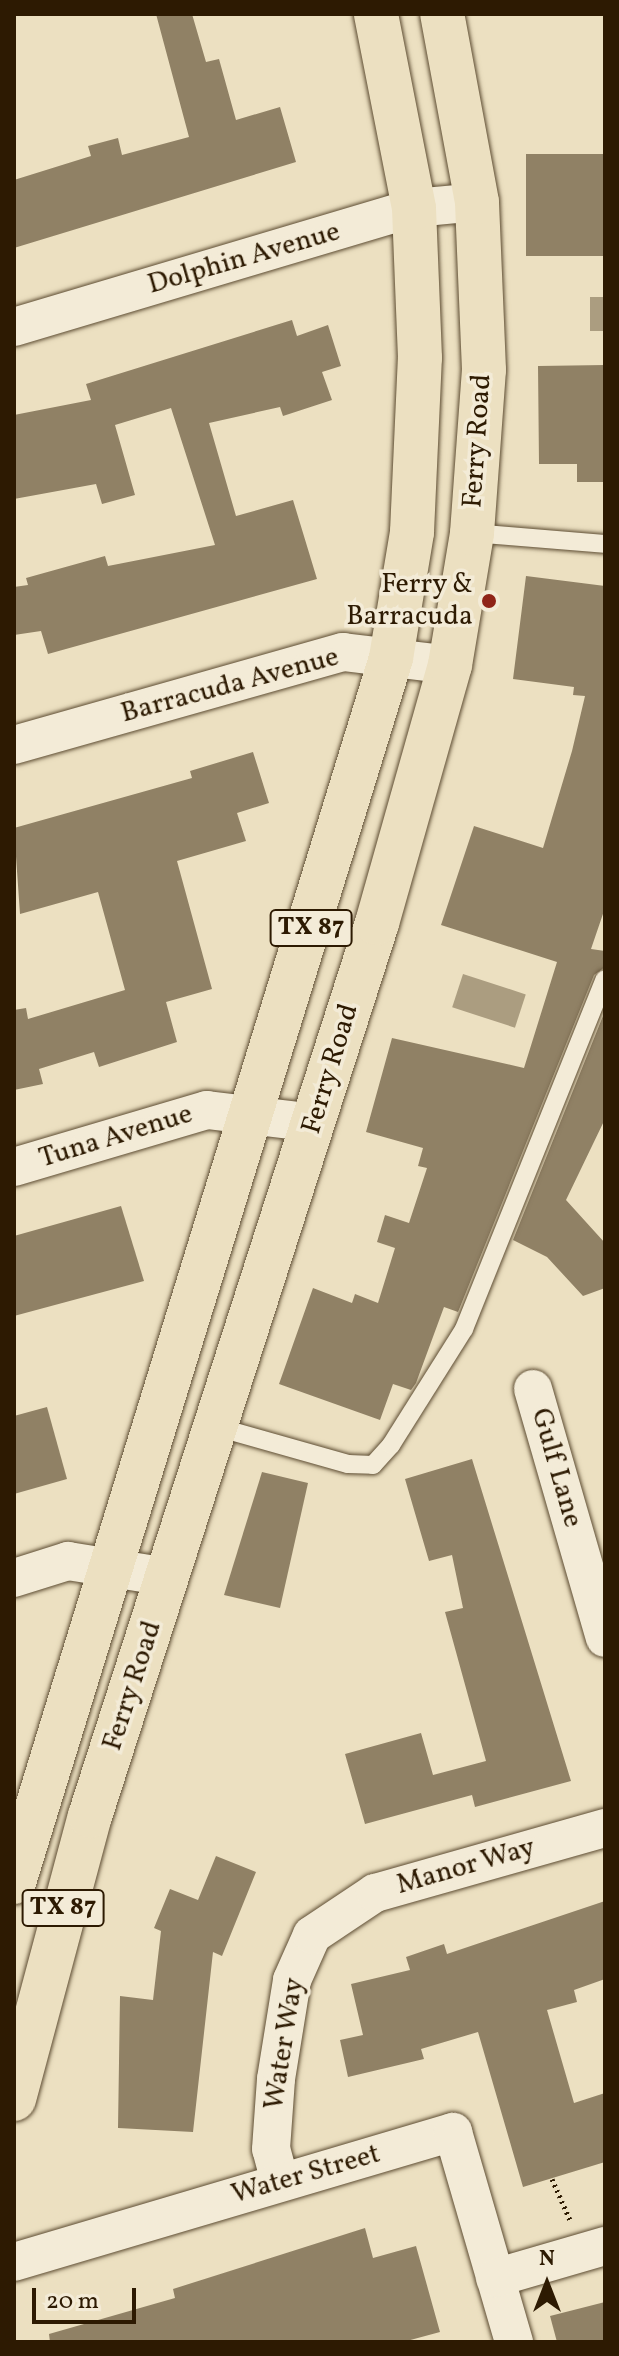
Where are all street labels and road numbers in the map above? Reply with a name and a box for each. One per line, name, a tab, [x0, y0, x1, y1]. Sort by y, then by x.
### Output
street label: Dolphin Avenue	[144, 216, 344, 302]
street label: Ferry Road	[457, 372, 499, 510]
street label: Barracuda Avenue	[117, 641, 343, 731]
road number: TX 87	[269, 906, 353, 950]
street label: Ferry Road	[295, 1000, 367, 1138]
street label: Tuna Avenue	[35, 1098, 197, 1176]
street label: Gulf Lane	[523, 1406, 589, 1530]
street label: Ferry Road	[96, 1617, 170, 1755]
street label: Manor Way	[392, 1831, 540, 1903]
road number: TX 87	[21, 1886, 105, 1930]
street label: Water Way	[258, 1975, 312, 2113]
street label: Water Street	[228, 2138, 384, 2212]

